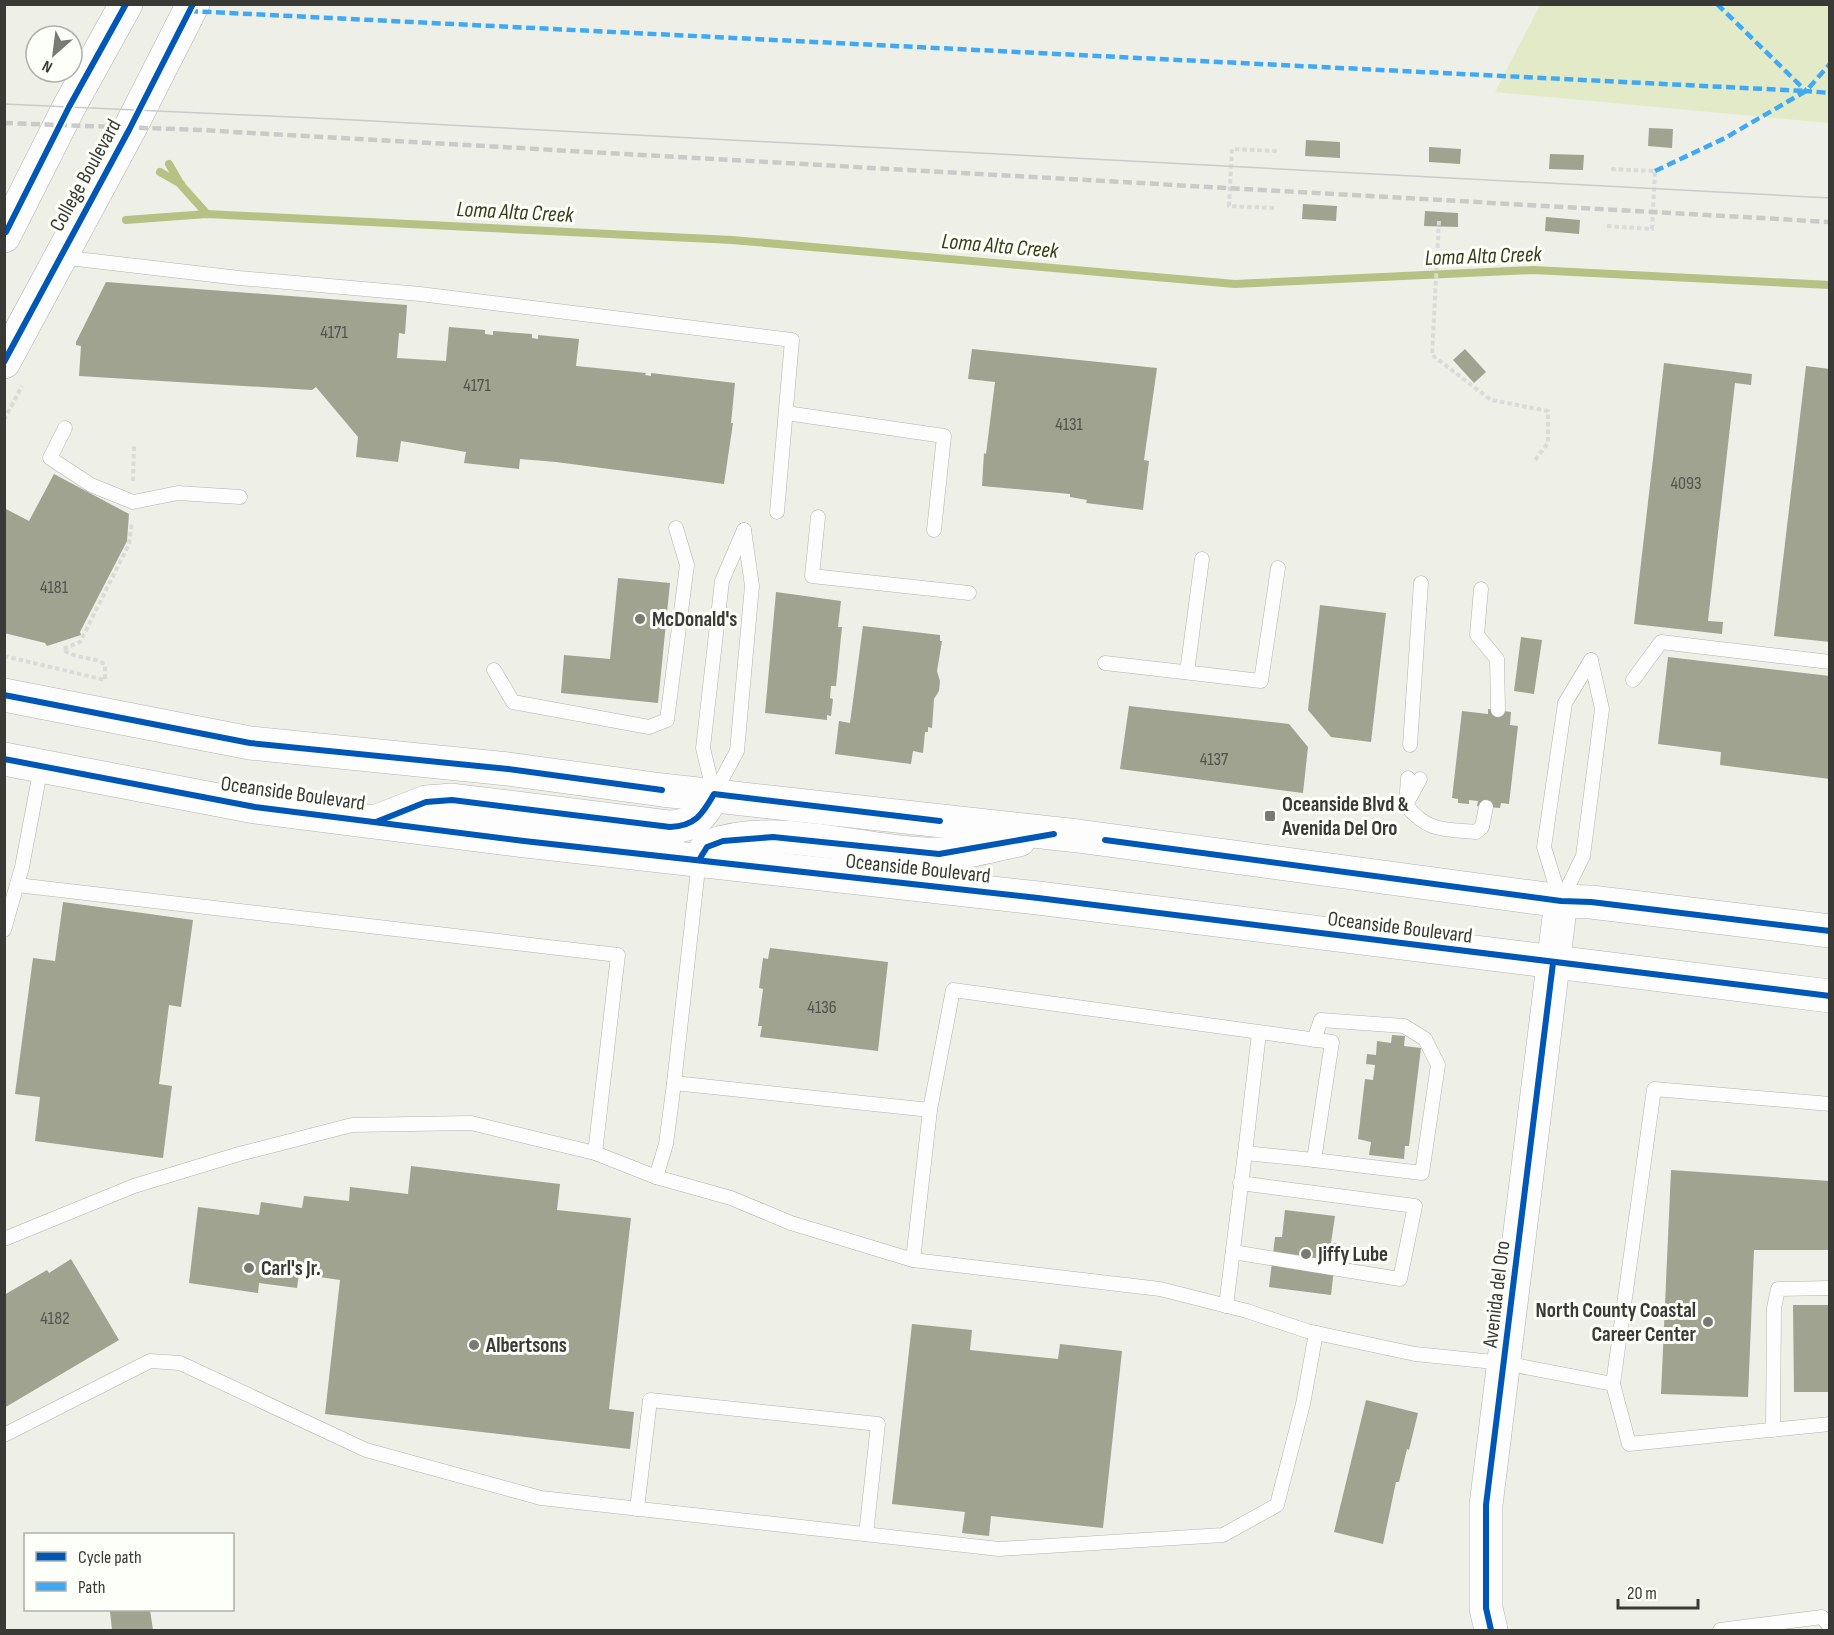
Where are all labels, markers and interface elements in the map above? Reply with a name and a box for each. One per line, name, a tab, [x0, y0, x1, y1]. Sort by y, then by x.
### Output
north arrow	[24, 24, 84, 84]
text: N	[39, 56, 56, 76]
street label: College Boulevard	[44, 115, 127, 236]
water label: Loma Alta Creek	[456, 196, 575, 229]
water label: Loma Alta Creek	[941, 228, 1060, 265]
water label: Loma Alta Creek	[1424, 241, 1543, 272]
house number: 4171	[320, 322, 348, 343]
house number: 4171	[463, 375, 491, 396]
house number: 4131	[1055, 414, 1084, 435]
house number: 4093	[1670, 473, 1702, 494]
house number: 4181	[40, 577, 69, 598]
place label: McDonald's	[652, 607, 737, 632]
marker: McDonald's	[633, 612, 647, 626]
house number: 4137	[1200, 749, 1229, 770]
street label: Oceanside Boulevard	[219, 771, 367, 816]
place label: Oceanside Blvd & Avenida Del Oro	[1281, 792, 1409, 841]
marker: Oceanside Blvd & Avenida Del Oro	[1263, 809, 1277, 823]
street label: Oceanside Boulevard	[844, 848, 992, 889]
street label: Oceanside Boulevard	[1326, 906, 1474, 949]
house number: 4136	[807, 997, 837, 1018]
street label: Avenida del Oro	[1477, 1239, 1515, 1350]
place label: Jiffy Lube	[1317, 1242, 1388, 1267]
marker: Jiffy Lube	[1299, 1247, 1313, 1261]
place label: Carl's Jr.	[261, 1256, 321, 1281]
marker: Carl's Jr.	[242, 1261, 256, 1275]
place label: North County Coastal Career Center	[1536, 1298, 1697, 1347]
house number: 4182	[40, 1308, 70, 1329]
marker: North County Coastal Career Center	[1701, 1315, 1715, 1329]
place label: Albertsons	[485, 1333, 567, 1358]
marker: Albertsons	[467, 1338, 481, 1352]
legend	[24, 1533, 234, 1611]
text: Cycle path	[78, 1547, 142, 1568]
scale bar	[1618, 1572, 1698, 1610]
text: Path	[78, 1577, 106, 1598]
text: 20 m	[1627, 1583, 1657, 1604]

